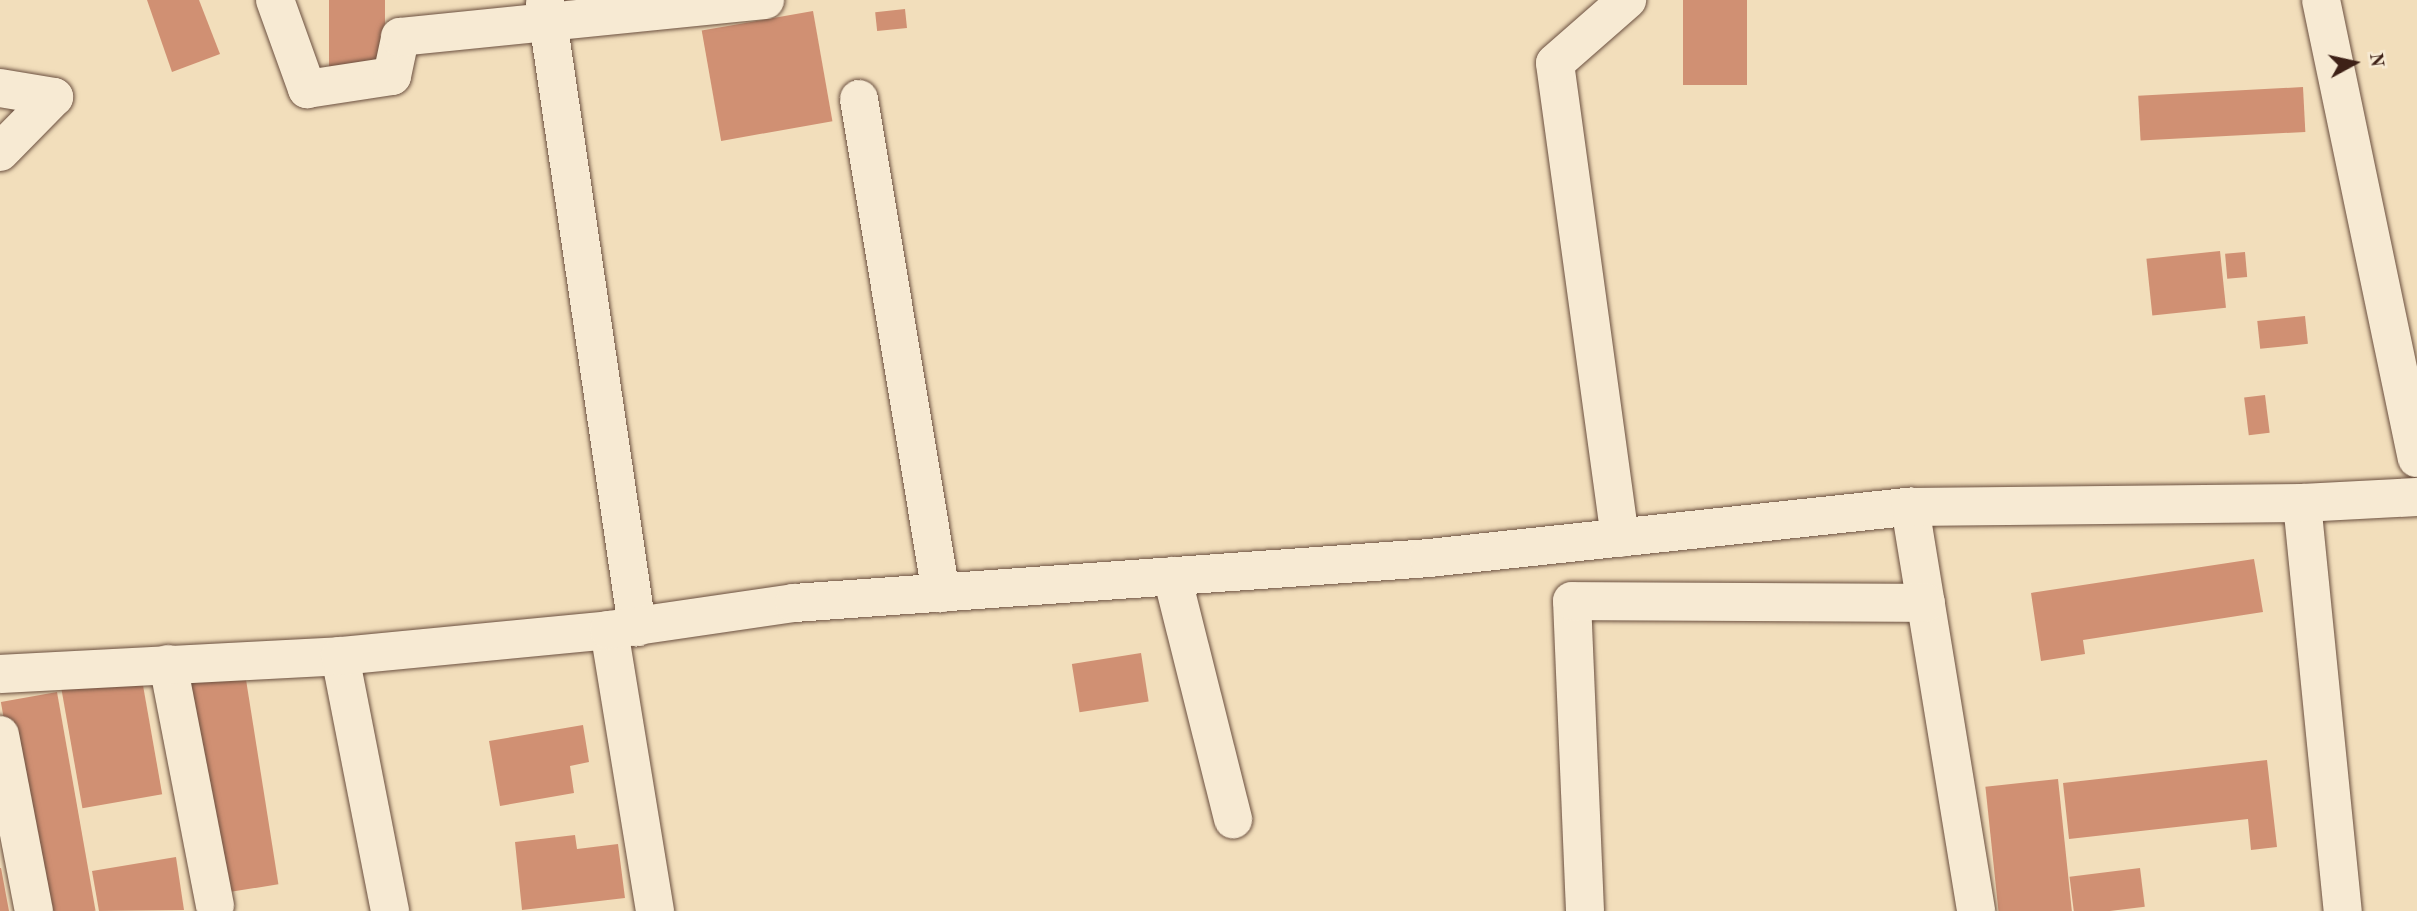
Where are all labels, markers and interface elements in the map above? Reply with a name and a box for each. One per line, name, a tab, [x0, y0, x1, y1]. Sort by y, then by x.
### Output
north arrow	[2319, 28, 2389, 98]
text: N	[2365, 51, 2386, 69]

